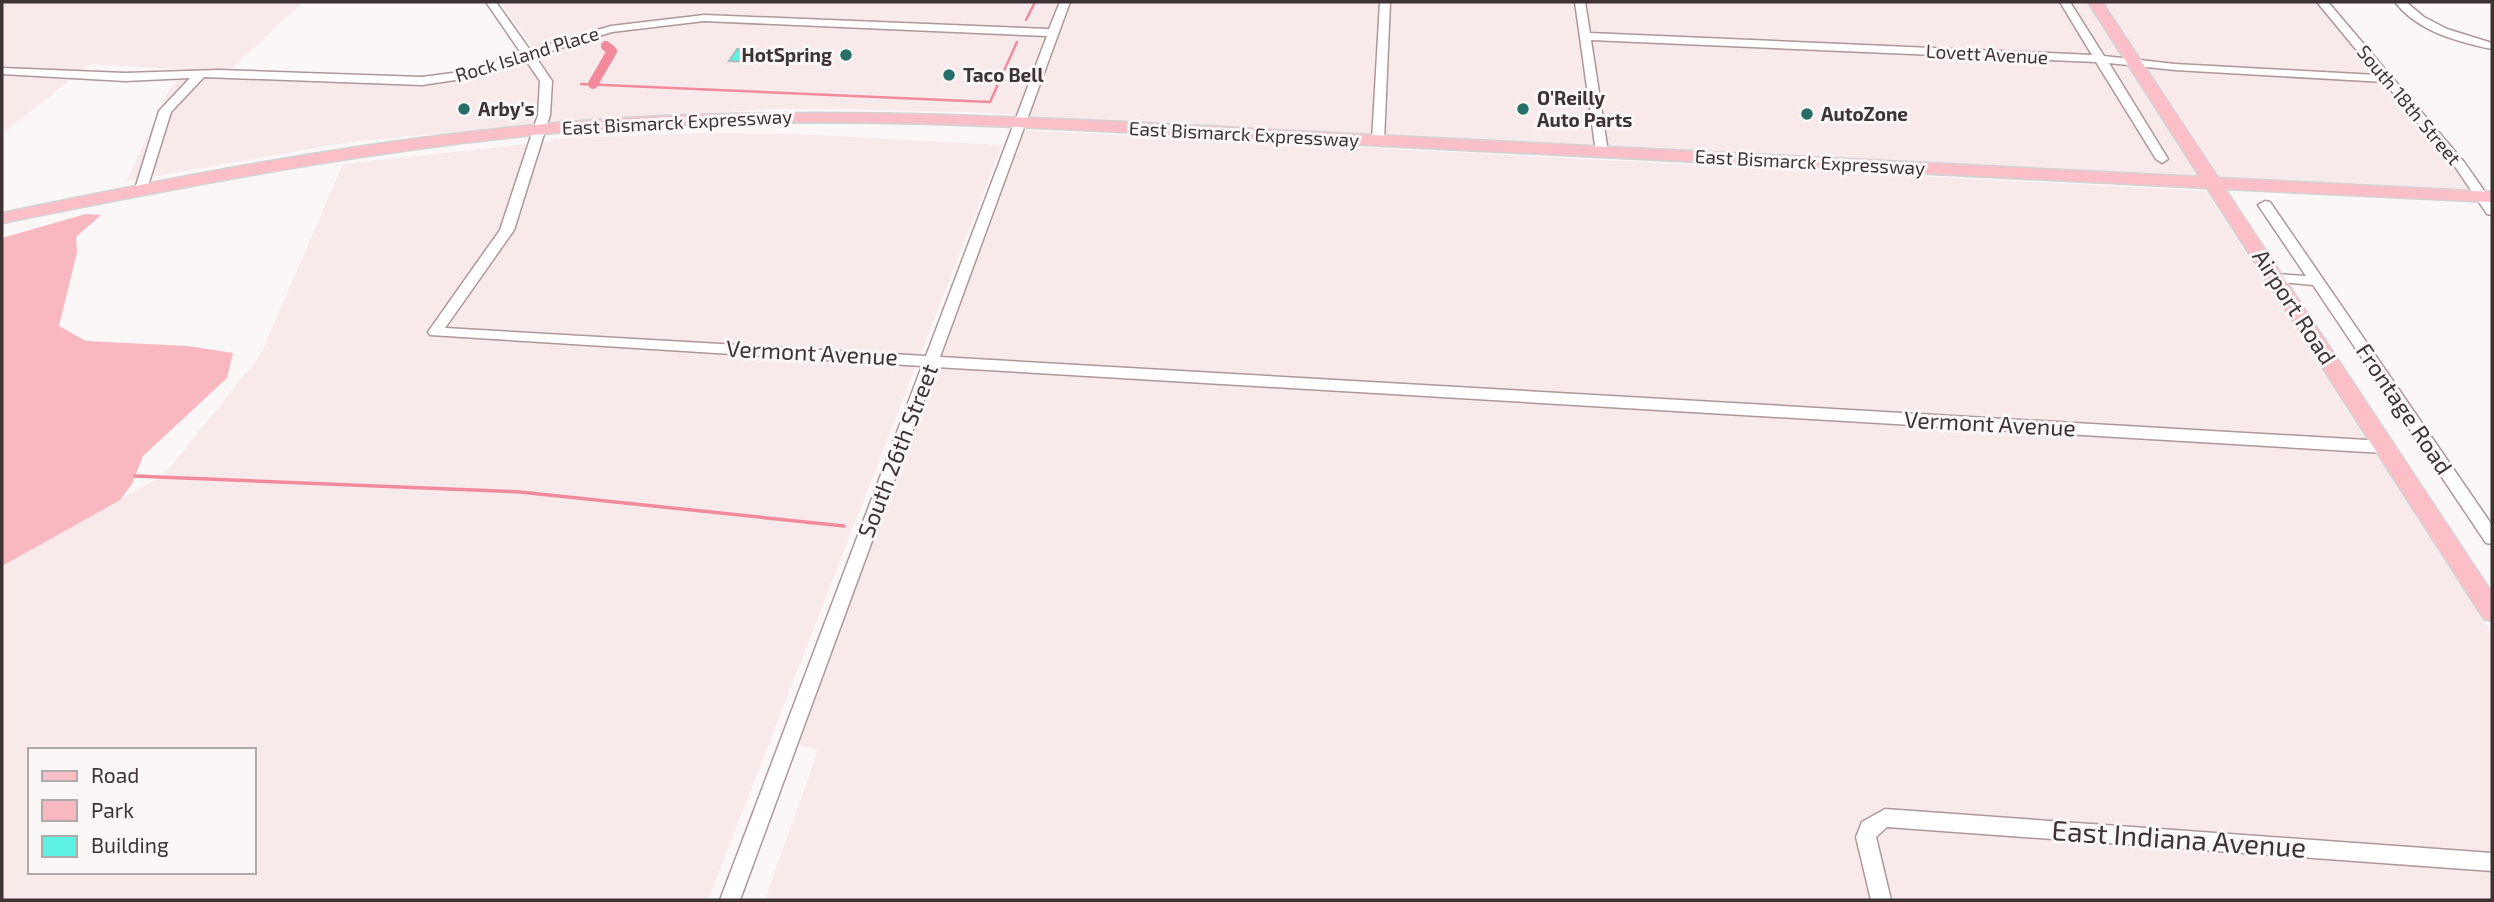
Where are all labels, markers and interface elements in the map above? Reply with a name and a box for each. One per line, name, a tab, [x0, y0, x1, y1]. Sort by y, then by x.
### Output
street label: Rock Island Place	[452, 21, 601, 86]
street label: Lovett Avenue	[1925, 39, 2049, 68]
street label: South 18th Street	[2353, 40, 2466, 169]
place label: HotSpring	[742, 43, 832, 66]
marker: HotSpring	[838, 47, 854, 63]
place label: Taco Bell	[963, 63, 1045, 86]
marker: Taco Bell	[941, 67, 957, 83]
place label: O'Reilly Auto Parts	[1537, 86, 1632, 131]
place label: Arby's	[478, 97, 535, 121]
marker: Arby's	[456, 101, 472, 117]
marker: O'Reilly Auto Parts	[1515, 101, 1531, 117]
place label: AutoZone	[1821, 102, 1908, 125]
street label: East Bismarck Expressway	[561, 104, 793, 139]
marker: AutoZone	[1799, 106, 1815, 122]
street label: East Bismarck Expressway	[1128, 116, 1360, 151]
street label: East Bismarck Expressway	[1694, 144, 1926, 179]
street label: Airport Road	[2247, 244, 2342, 369]
street label: Vermont Avenue	[726, 334, 899, 370]
street label: Frontage Road	[2351, 338, 2459, 479]
street label: South 26th Street	[851, 360, 943, 541]
street label: Vermont Avenue	[1904, 405, 2077, 441]
legend	[28, 748, 256, 874]
text: Road	[91, 762, 139, 787]
text: Park	[91, 797, 134, 822]
street label: East Indiana Avenue	[2051, 812, 2308, 864]
text: Building	[91, 832, 169, 857]

